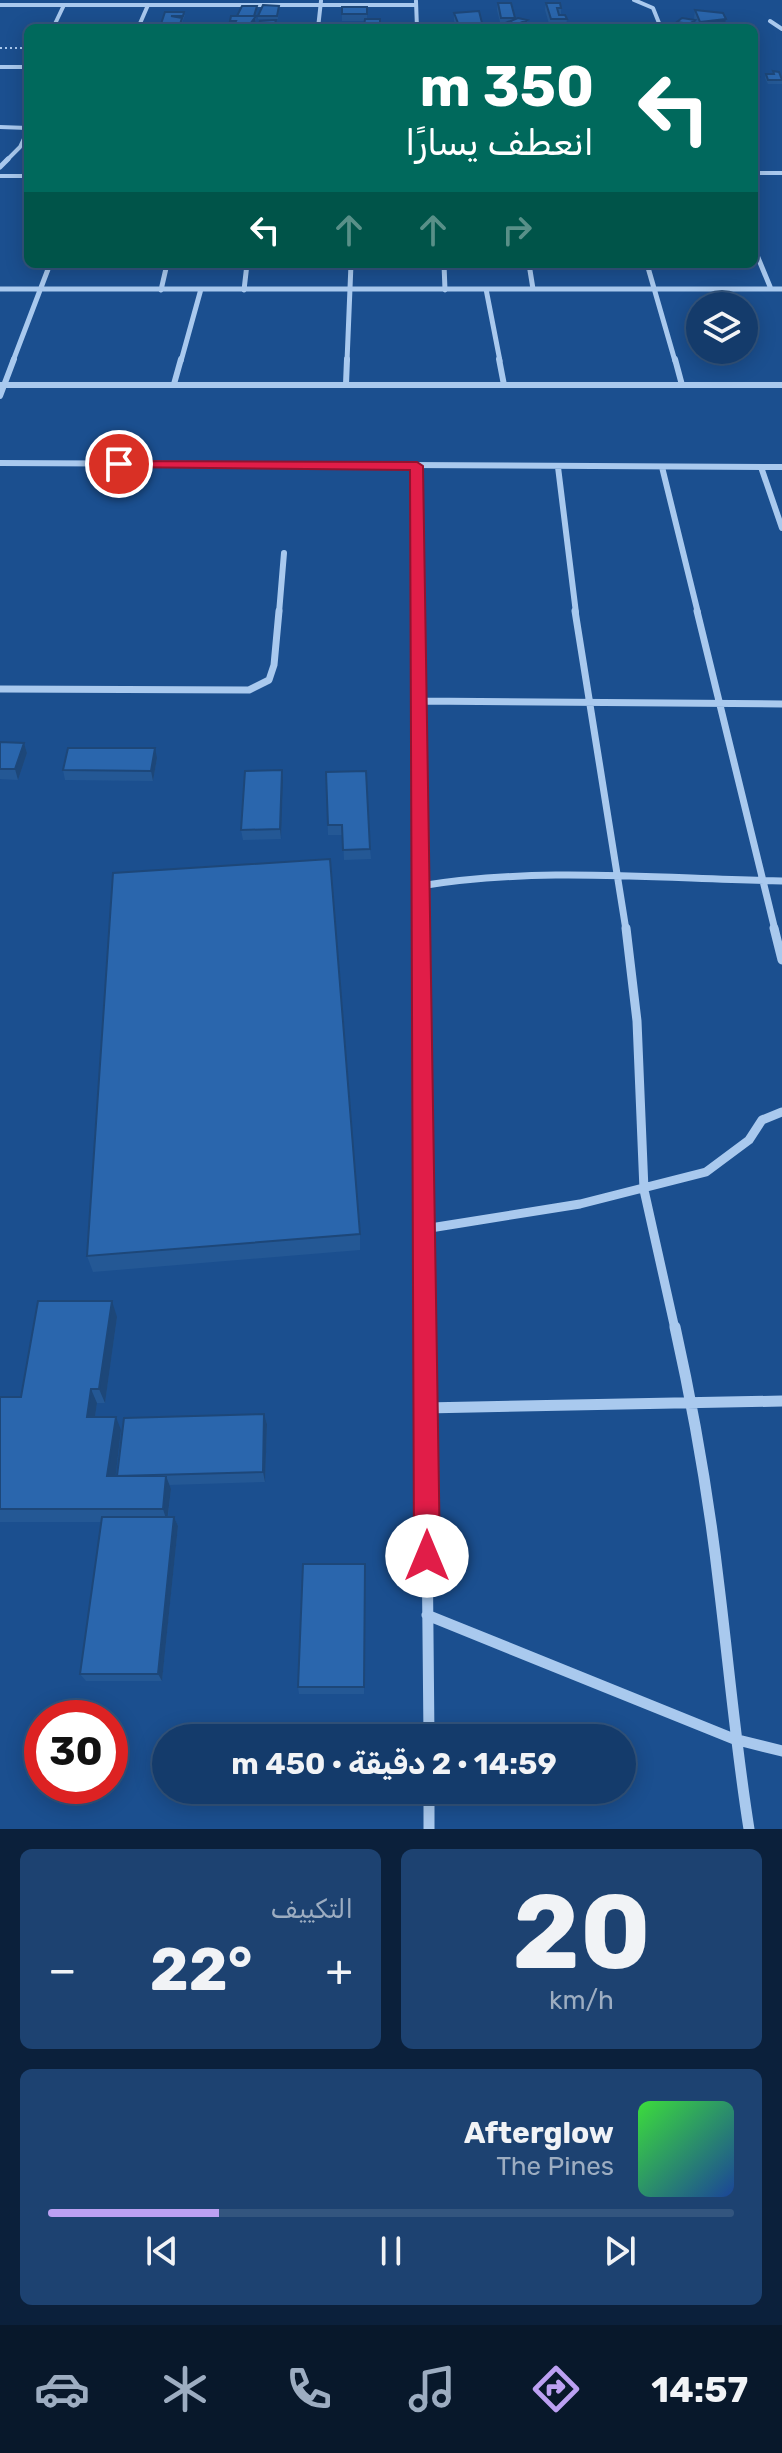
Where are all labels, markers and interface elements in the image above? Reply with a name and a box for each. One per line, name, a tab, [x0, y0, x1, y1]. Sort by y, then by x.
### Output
text: 350 m	[420, 54, 594, 120]
icon: left	[622, 56, 726, 160]
text: انعطف يسارًا	[405, 121, 594, 164]
icon: left	[243, 208, 287, 252]
icon: ahead	[327, 208, 371, 252]
icon: ahead	[411, 208, 455, 252]
icon: right	[495, 208, 539, 252]
map controls	[686, 292, 758, 364]
button: layers	[686, 292, 758, 364]
pin	[85, 430, 153, 498]
icon: arrive	[97, 442, 141, 486]
position arrow	[385, 1514, 469, 1598]
speed limit sign: 30	[24, 1700, 128, 1804]
text: 14:59 · 2 دقيقة · 450 m	[231, 1746, 557, 1782]
text: 20	[512, 1871, 651, 1994]
text: التكييف	[271, 1894, 353, 1925]
text: 22°	[150, 1934, 252, 2005]
text: −	[48, 1944, 77, 1996]
text: +	[326, 1944, 353, 1996]
text: km/h	[549, 1985, 614, 2016]
text: Afterglow	[464, 2115, 614, 2151]
text: The Pines	[496, 2151, 614, 2182]
icon: previous	[140, 2229, 184, 2273]
icon: pause	[369, 2229, 413, 2273]
icon: next	[598, 2229, 642, 2273]
icon: car	[34, 2361, 90, 2417]
icon: climate	[157, 2361, 213, 2417]
icon: phone	[281, 2361, 337, 2417]
icon: music	[404, 2361, 460, 2417]
icon: directions	[528, 2361, 584, 2417]
text: 14:57	[651, 2368, 748, 2411]

